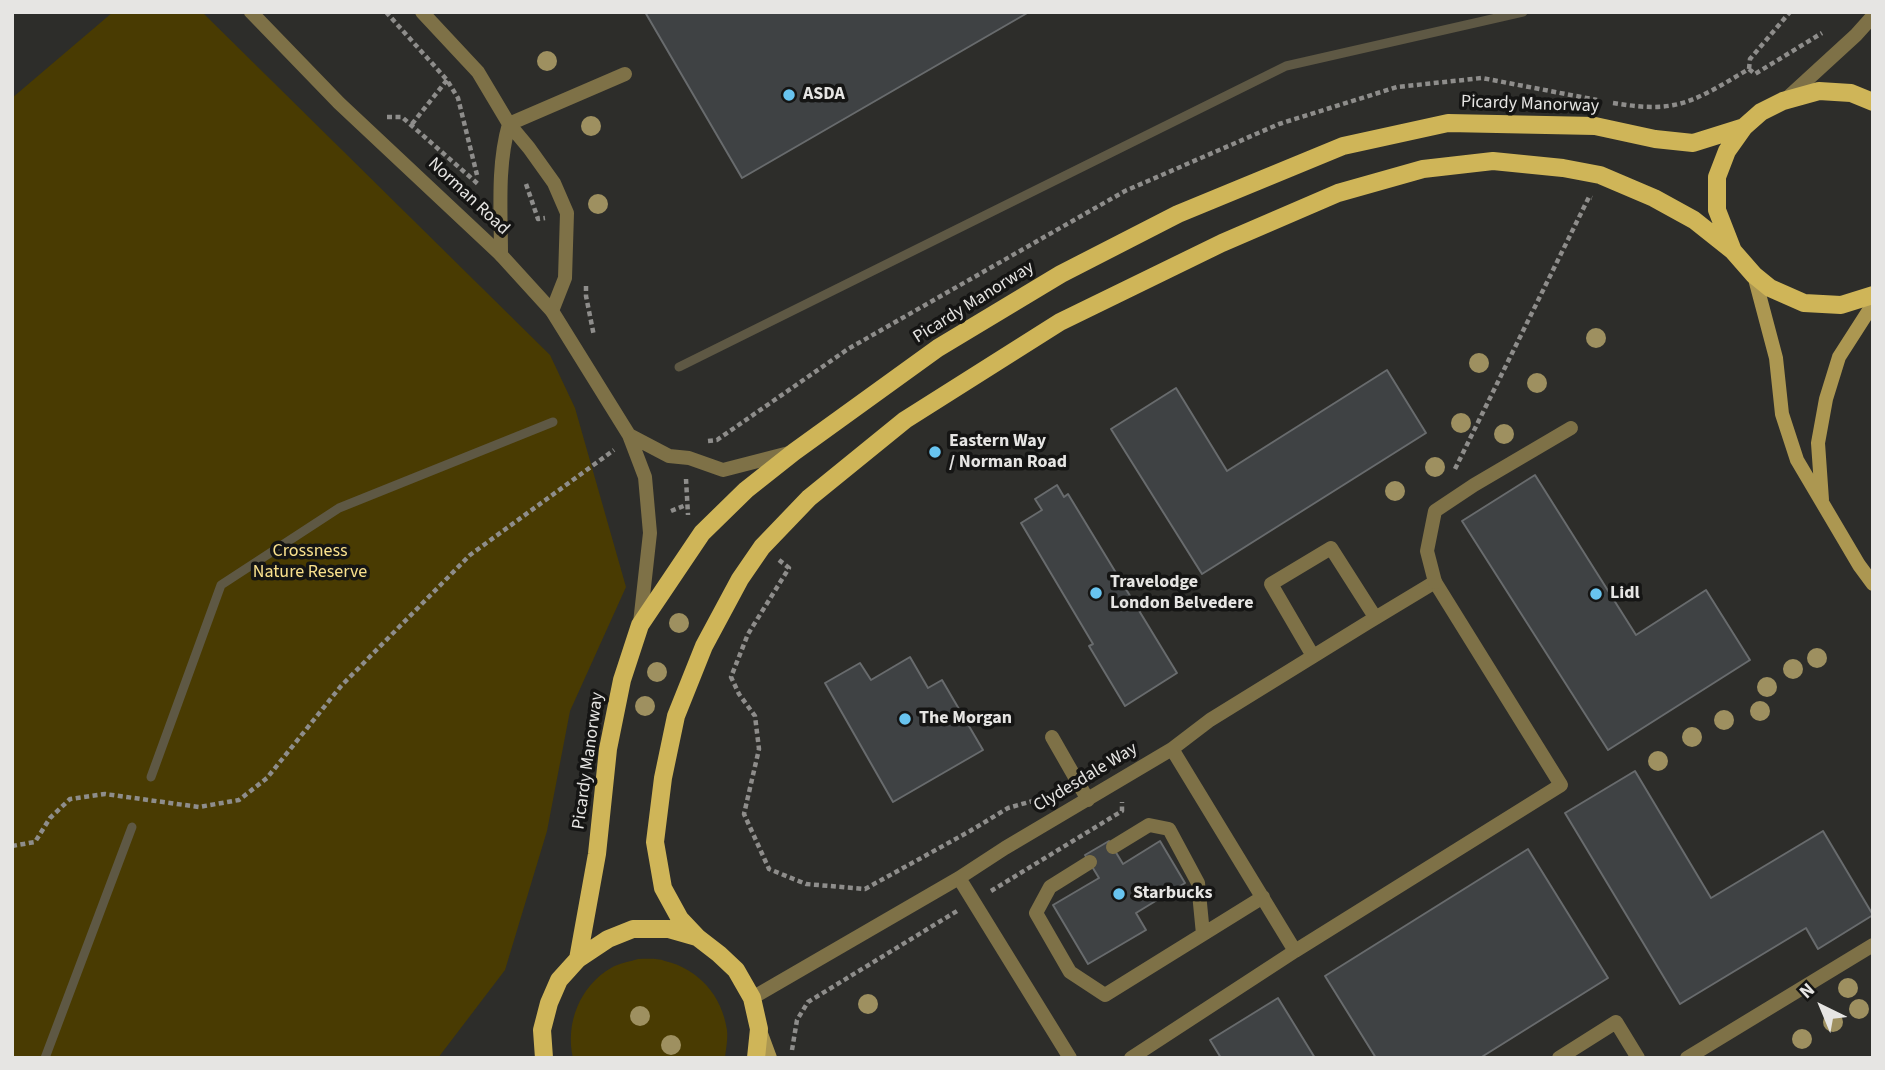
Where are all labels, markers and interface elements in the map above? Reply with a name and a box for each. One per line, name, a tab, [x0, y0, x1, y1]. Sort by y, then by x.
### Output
place label: ASDA	[803, 84, 845, 106]
marker: ASDA	[781, 87, 797, 103]
street label: Picardy Manorway	[1460, 92, 1600, 118]
street label: Norman Road	[423, 154, 513, 240]
street label: Picardy Manorway	[910, 257, 1038, 349]
place label: Eastern Way / Norman Road	[949, 431, 1067, 474]
marker: Eastern Way / Norman Road	[927, 444, 943, 460]
park label: Crossness Nature Reserve	[253, 541, 367, 584]
place label: Travelodge London Belvedere	[1110, 572, 1253, 614]
place label: Lidl	[1610, 583, 1640, 605]
marker: Travelodge London Belvedere	[1088, 585, 1104, 601]
marker: Lidl	[1588, 586, 1604, 602]
street label: Picardy Manorway	[569, 691, 609, 831]
place label: The Morgan	[919, 708, 1012, 730]
marker: The Morgan	[897, 711, 913, 727]
street label: Clydesdale Way	[1030, 739, 1142, 817]
place label: Starbucks	[1133, 883, 1212, 905]
marker: Starbucks	[1111, 886, 1127, 902]
north arrow	[1787, 972, 1857, 1042]
text: N	[1794, 977, 1821, 1005]

